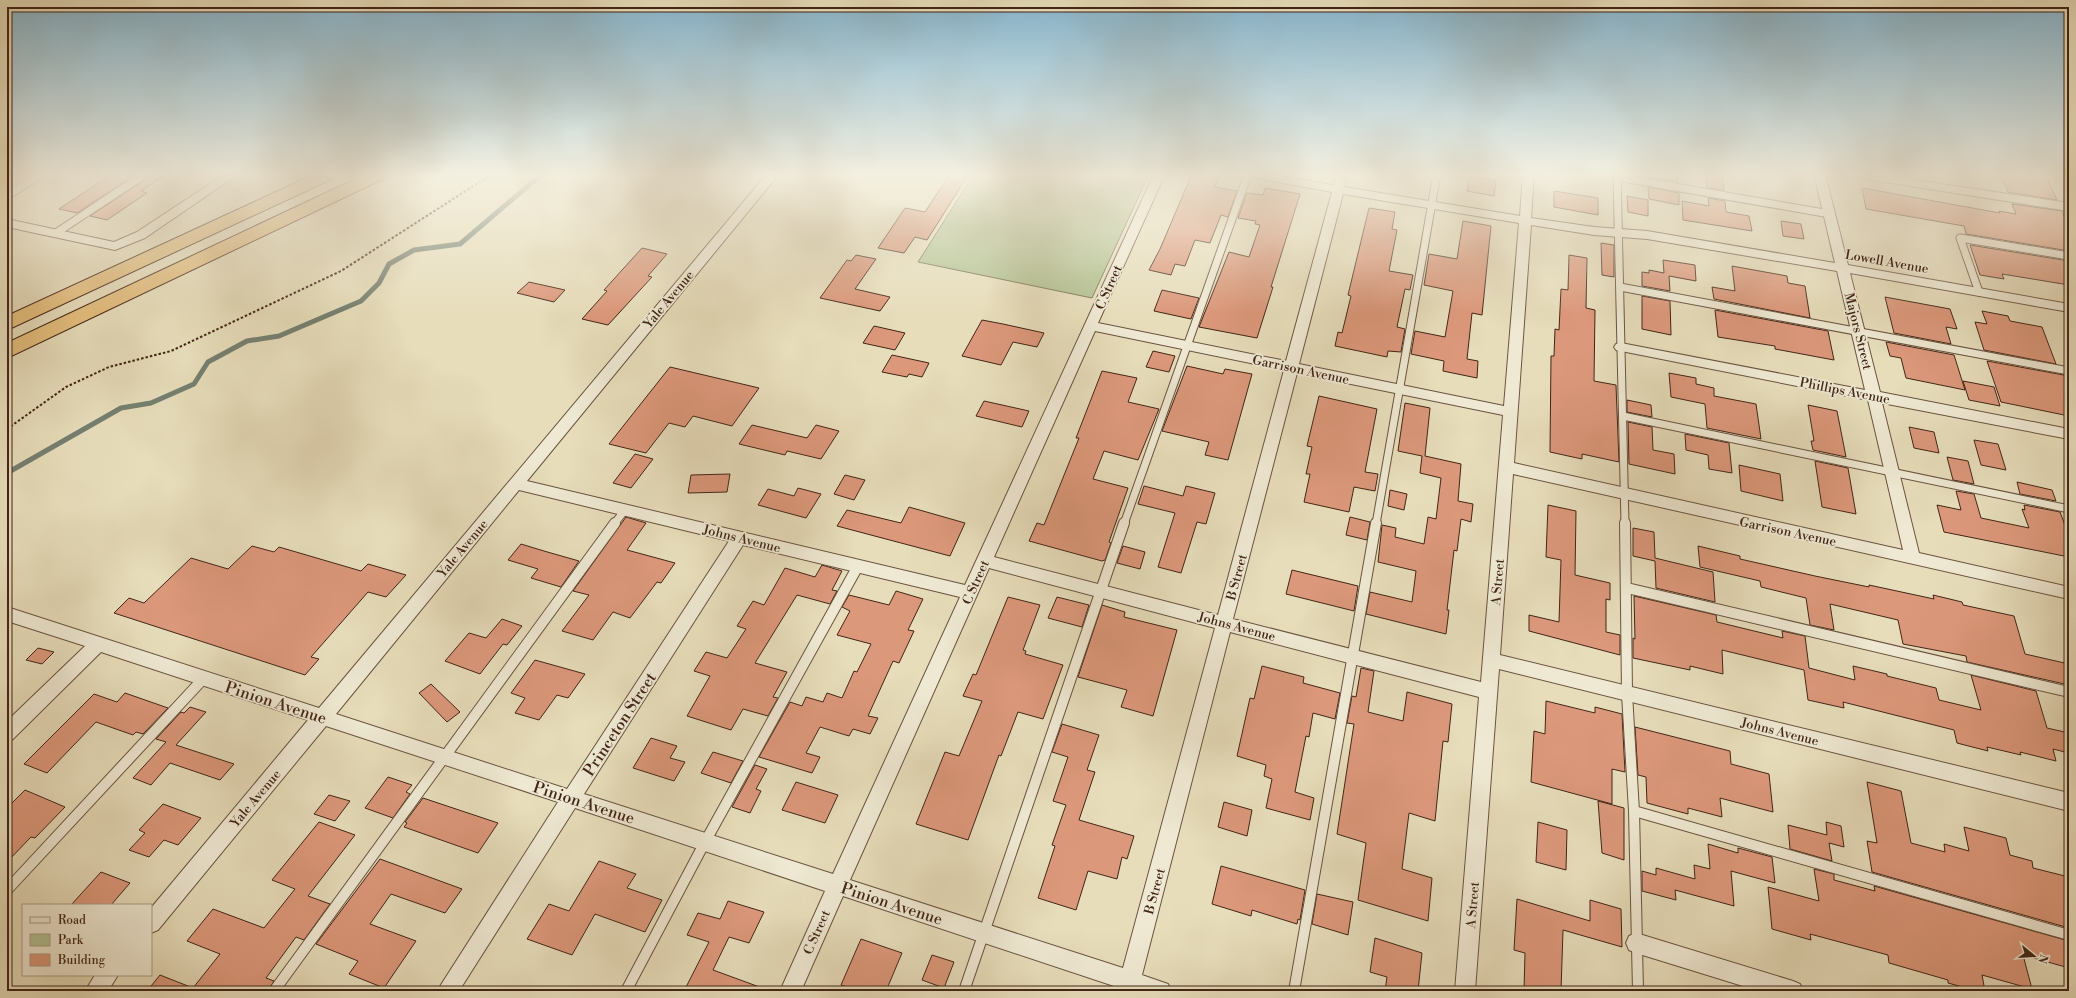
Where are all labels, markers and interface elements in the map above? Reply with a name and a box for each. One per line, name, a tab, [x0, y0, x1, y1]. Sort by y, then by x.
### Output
street label: Lowell Avenue	[1844, 247, 1930, 277]
street label: C Street	[1092, 262, 1126, 312]
street label: Yale Avenue	[639, 267, 698, 333]
street label: Majors Street	[1841, 291, 1875, 372]
street label: Garrison Avenue	[1251, 352, 1351, 388]
street label: Phillips Avenue	[1798, 374, 1892, 408]
street label: Garrison Avenue	[1738, 514, 1838, 550]
street label: Yale Avenue	[433, 516, 492, 582]
street label: Johns Avenue	[700, 521, 783, 556]
street label: B Street	[1223, 552, 1251, 603]
street label: C Street	[959, 557, 993, 607]
street label: A Street	[1488, 558, 1508, 607]
street label: Johns Avenue	[1195, 609, 1278, 645]
street label: Princeton Street	[579, 669, 661, 780]
street label: Pinion Avenue	[222, 677, 329, 729]
street label: Johns Avenue	[1738, 714, 1821, 749]
street label: Yale Avenue	[226, 766, 285, 832]
street label: Pinion Avenue	[530, 777, 637, 829]
street label: B Street	[1141, 866, 1169, 917]
street label: Pinion Avenue	[838, 878, 945, 930]
street label: A Street	[1463, 881, 1483, 930]
legend	[22, 904, 152, 976]
street label: C Street	[800, 907, 834, 957]
text: Road	[58, 913, 86, 928]
text: Park	[58, 933, 84, 948]
north arrow	[2014, 936, 2054, 976]
text: N	[2034, 952, 2051, 965]
text: Building	[57, 953, 106, 968]

